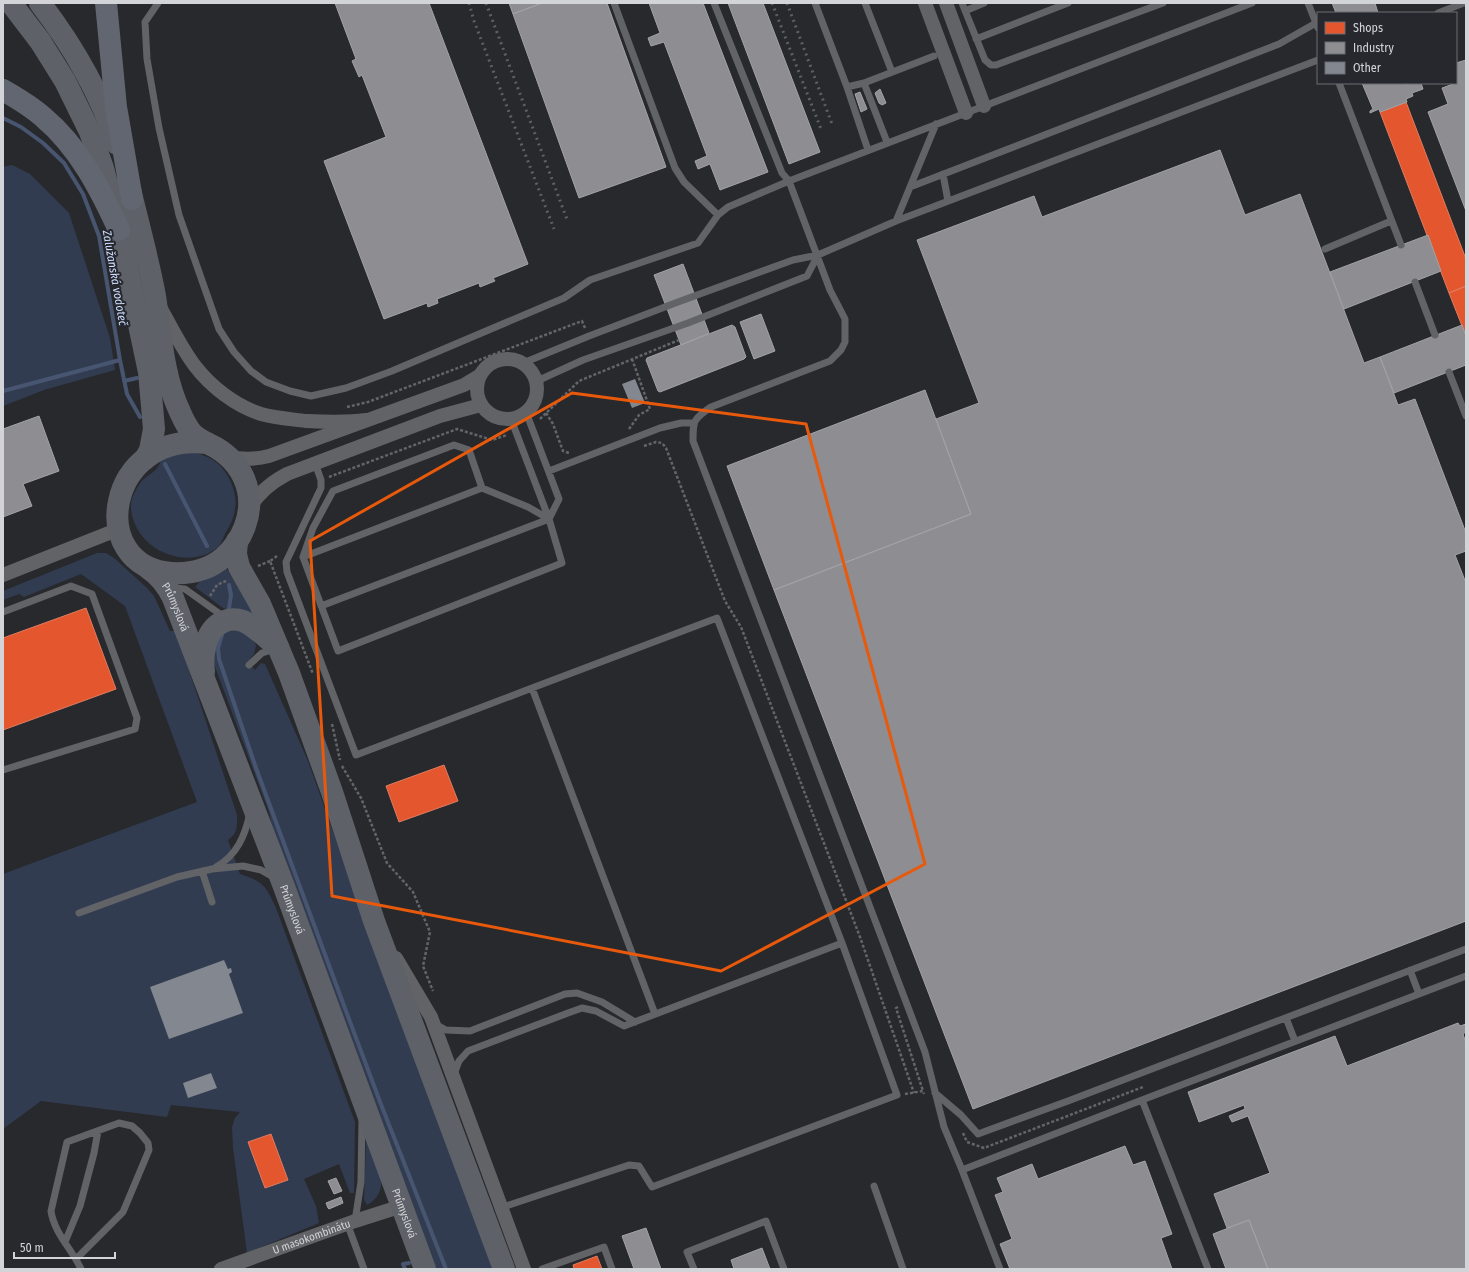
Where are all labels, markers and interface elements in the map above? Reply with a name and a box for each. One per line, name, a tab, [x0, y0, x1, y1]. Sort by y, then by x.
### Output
legend	[1317, 12, 1457, 84]
text: Shops	[1353, 21, 1383, 35]
text: Industry	[1353, 41, 1394, 55]
text: Other	[1353, 61, 1382, 75]
water label: Zalužanská vodoteč	[100, 228, 130, 328]
street label: Průmyslová	[159, 580, 192, 633]
street label: Průmyslová	[277, 883, 307, 936]
street label: Průmyslová	[389, 1187, 420, 1240]
street label: U masokombinátu	[271, 1217, 352, 1257]
scale bar	[14, 1234, 115, 1260]
text: 50 m	[20, 1241, 44, 1255]

